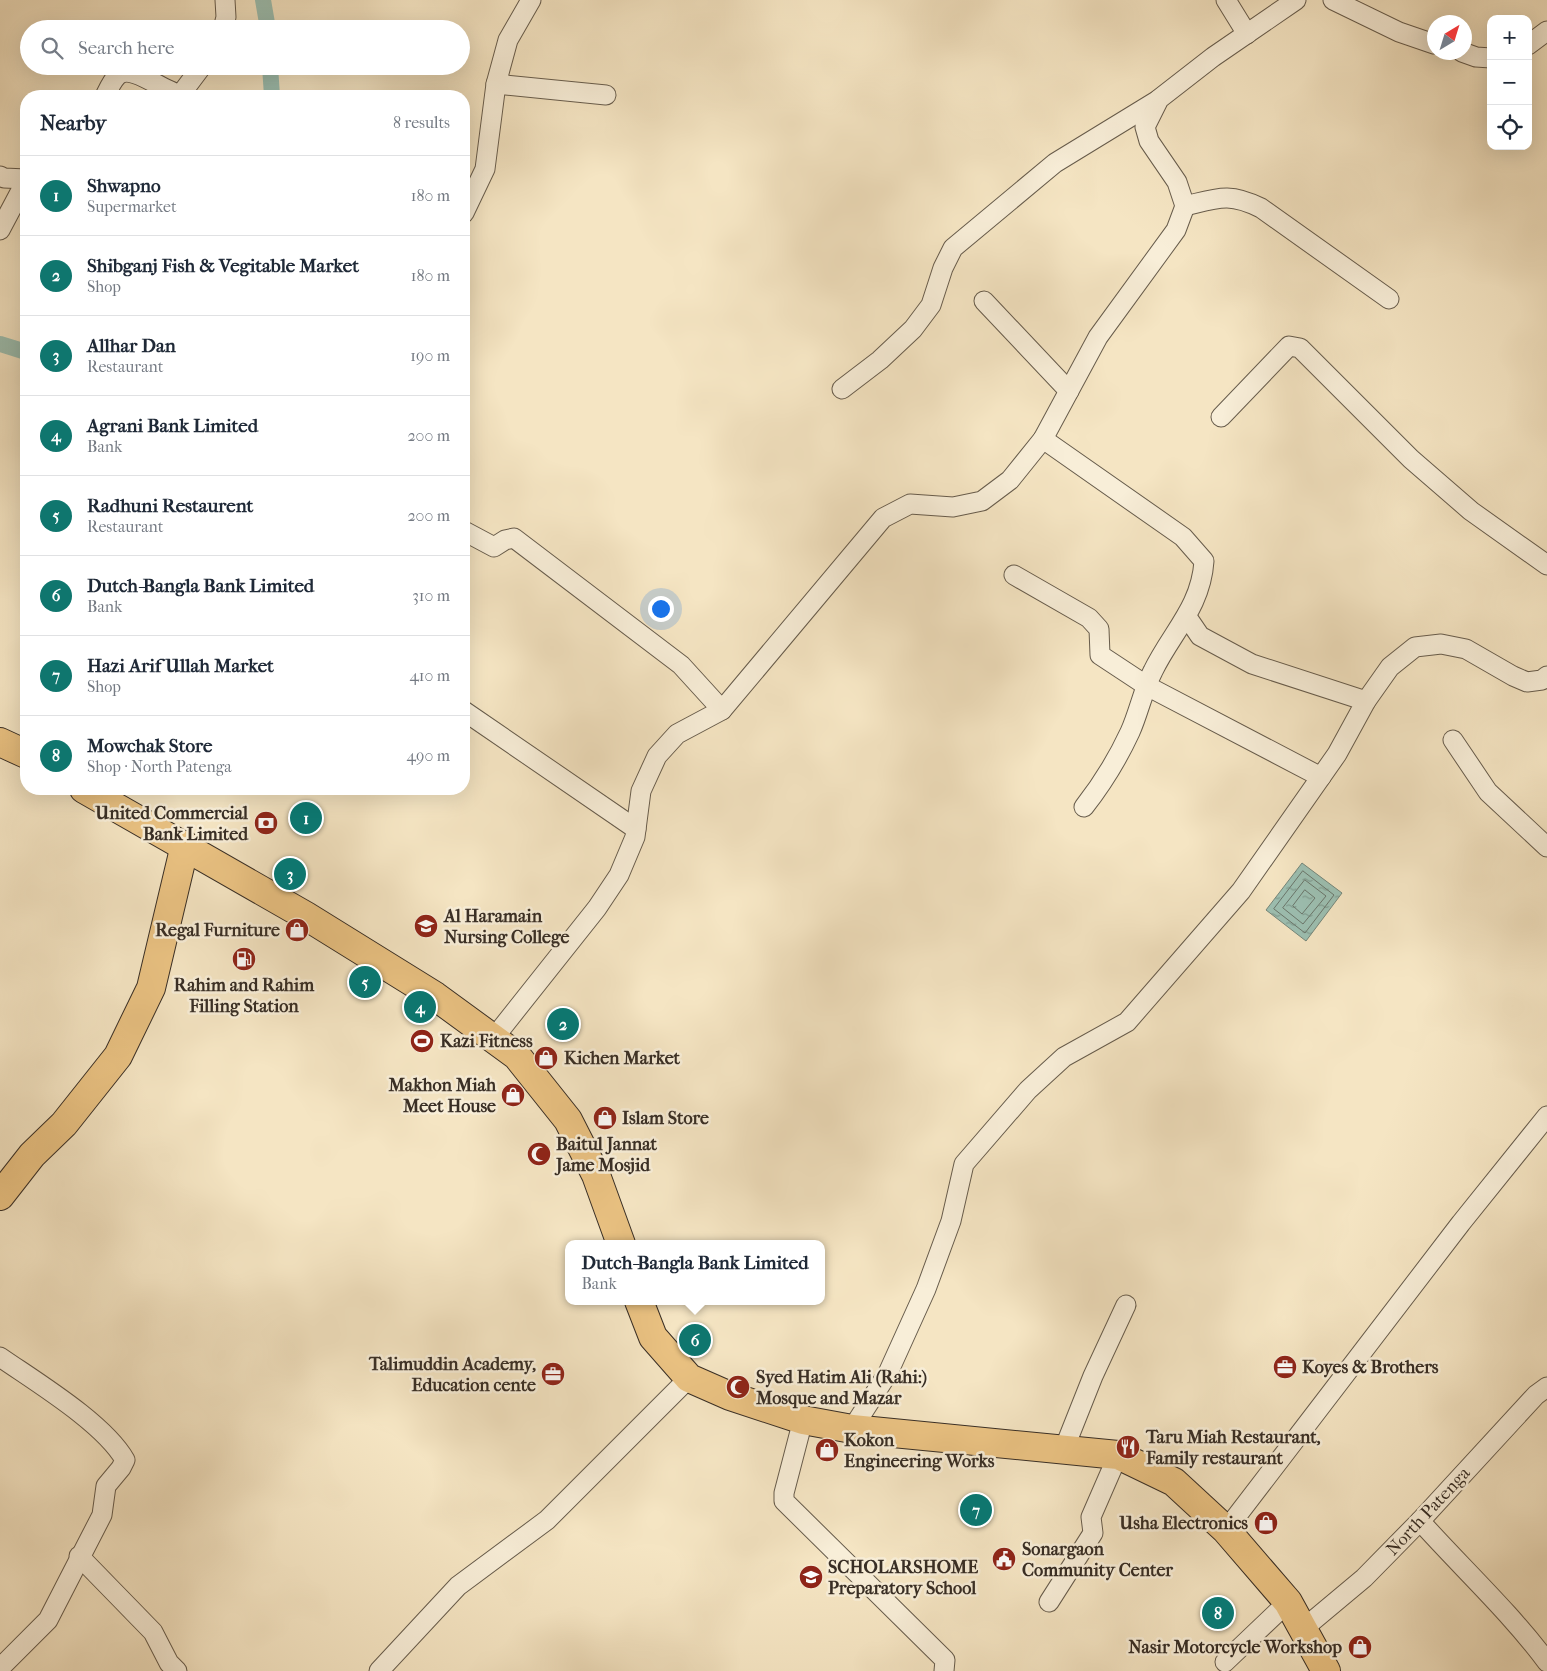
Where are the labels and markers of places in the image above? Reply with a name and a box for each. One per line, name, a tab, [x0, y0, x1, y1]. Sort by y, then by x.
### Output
pin: 1	[290, 799, 322, 837]
place label: United Commercial Bank Limited	[94, 803, 249, 845]
bank icon: United Commercial Bank Limited	[253, 810, 279, 836]
pin: 3	[274, 855, 306, 893]
place label: Al Haramain Nursing College	[443, 906, 569, 948]
school or university icon: Al Haramain Nursing College	[413, 913, 439, 939]
shop icon: Regal Furniture	[284, 917, 310, 943]
place label: Regal Furniture	[155, 920, 280, 941]
fuel station icon: Rahim and Rahim Filling Station	[231, 946, 257, 972]
pin: 5	[349, 963, 381, 1001]
place label: Rahim and Rahim Filling Station	[174, 975, 315, 1017]
pin: 4	[404, 988, 436, 1026]
pin: 2	[547, 1005, 579, 1043]
sports icon: Kazi Fitness	[409, 1028, 435, 1054]
place label: Kazi Fitness	[440, 1031, 533, 1052]
shop icon: Kichen Market	[533, 1045, 559, 1071]
place label: Kichen Market	[564, 1048, 681, 1069]
place label: Makhon Miah Meet House	[387, 1075, 497, 1117]
shop icon: Makhon Miah Meet House	[500, 1082, 526, 1108]
shop icon: Islam Store	[592, 1105, 618, 1131]
place label: Islam Store	[622, 1108, 709, 1129]
place label: Baitul Jannat Jame Mosjid	[554, 1134, 658, 1176]
mosque icon: Baitul Jannat Jame Mosjid	[526, 1141, 552, 1167]
pin: 6	[679, 1321, 711, 1359]
place label: Talimuddin Academy, Education cente	[368, 1354, 536, 1396]
office icon: Koyes & Brothers	[1272, 1354, 1298, 1380]
place label: Koyes & Brothers	[1302, 1357, 1439, 1378]
office icon: Talimuddin Academy, Education cente	[540, 1361, 566, 1387]
place label: Syed Hatim Ali (Rahi:) Mosque and Mazar	[755, 1367, 927, 1409]
mosque icon: Syed Hatim Ali (Rahi:) Mosque and Mazar	[725, 1374, 751, 1400]
place label: Taru Miah Restaurant, Family restaurant	[1145, 1427, 1321, 1469]
place label: Kokon Engineering Works	[844, 1430, 995, 1472]
restaurant icon: Taru Miah Restaurant, Family restaurant	[1115, 1434, 1141, 1460]
shop icon: Kokon Engineering Works	[814, 1437, 840, 1463]
pin: 7	[960, 1491, 992, 1529]
shop icon: Usha Electronics	[1253, 1510, 1279, 1536]
place label: Usha Electronics	[1118, 1513, 1248, 1534]
place label: Sonargaon Community Center	[1022, 1539, 1173, 1581]
public building icon: Sonargaon Community Center	[991, 1546, 1017, 1572]
place label: SCHOLARSHOME Preparatory School	[828, 1557, 978, 1599]
school or university icon: SCHOLARSHOME Preparatory School	[798, 1564, 824, 1590]
pin: 8	[1202, 1594, 1234, 1632]
shop icon: Nasir Motorcycle Workshop	[1347, 1634, 1373, 1660]
place label: Nasir Motorcycle Workshop	[1128, 1637, 1342, 1658]

